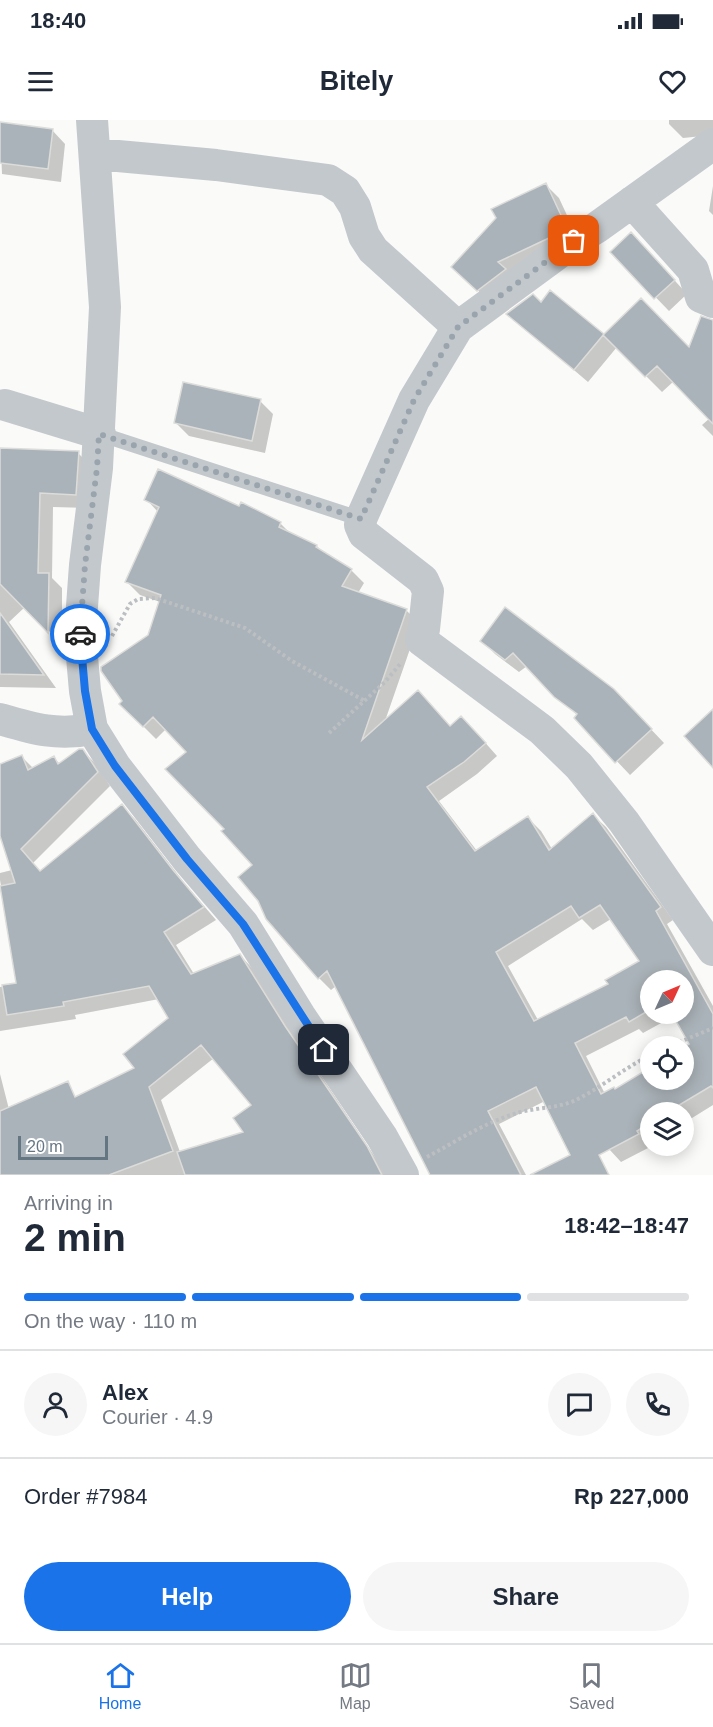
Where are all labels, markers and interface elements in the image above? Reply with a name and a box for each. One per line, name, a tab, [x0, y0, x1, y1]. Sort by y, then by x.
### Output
text: 18:40	[30, 8, 86, 33]
icon: menu	[24, 65, 57, 98]
icon: heart	[656, 65, 689, 98]
text: Bitely	[320, 66, 393, 96]
pin	[548, 215, 599, 266]
icon: bag	[557, 224, 590, 257]
courier	[50, 604, 110, 664]
icon: car	[64, 618, 97, 651]
north arrow	[640, 970, 694, 1024]
map controls	[640, 970, 694, 1156]
pin	[298, 1024, 349, 1075]
icon: home	[307, 1033, 340, 1066]
button: locate	[640, 1036, 694, 1090]
button: layers	[640, 1102, 694, 1156]
scale bar	[18, 1133, 108, 1160]
text: 20 m	[27, 1138, 63, 1155]
text: Arriving in	[24, 1192, 113, 1214]
text: 18:42–18:47	[564, 1213, 689, 1238]
text: 2 min	[24, 1216, 126, 1259]
text: On the way · 110 m	[24, 1310, 197, 1332]
button: person	[24, 1373, 87, 1436]
button: chat	[548, 1373, 611, 1436]
button: phone	[626, 1373, 689, 1436]
text: Alex	[102, 1380, 148, 1405]
text: Courier · 4.9	[102, 1406, 213, 1428]
text: Order #7984	[24, 1484, 148, 1509]
text: Rp 227,000	[574, 1484, 689, 1509]
button: Help	[24, 1562, 351, 1631]
button: Share	[363, 1562, 689, 1631]
tab: Home	[99, 1659, 141, 1713]
tab: Map	[339, 1659, 372, 1713]
tab: Saved	[569, 1659, 614, 1713]

